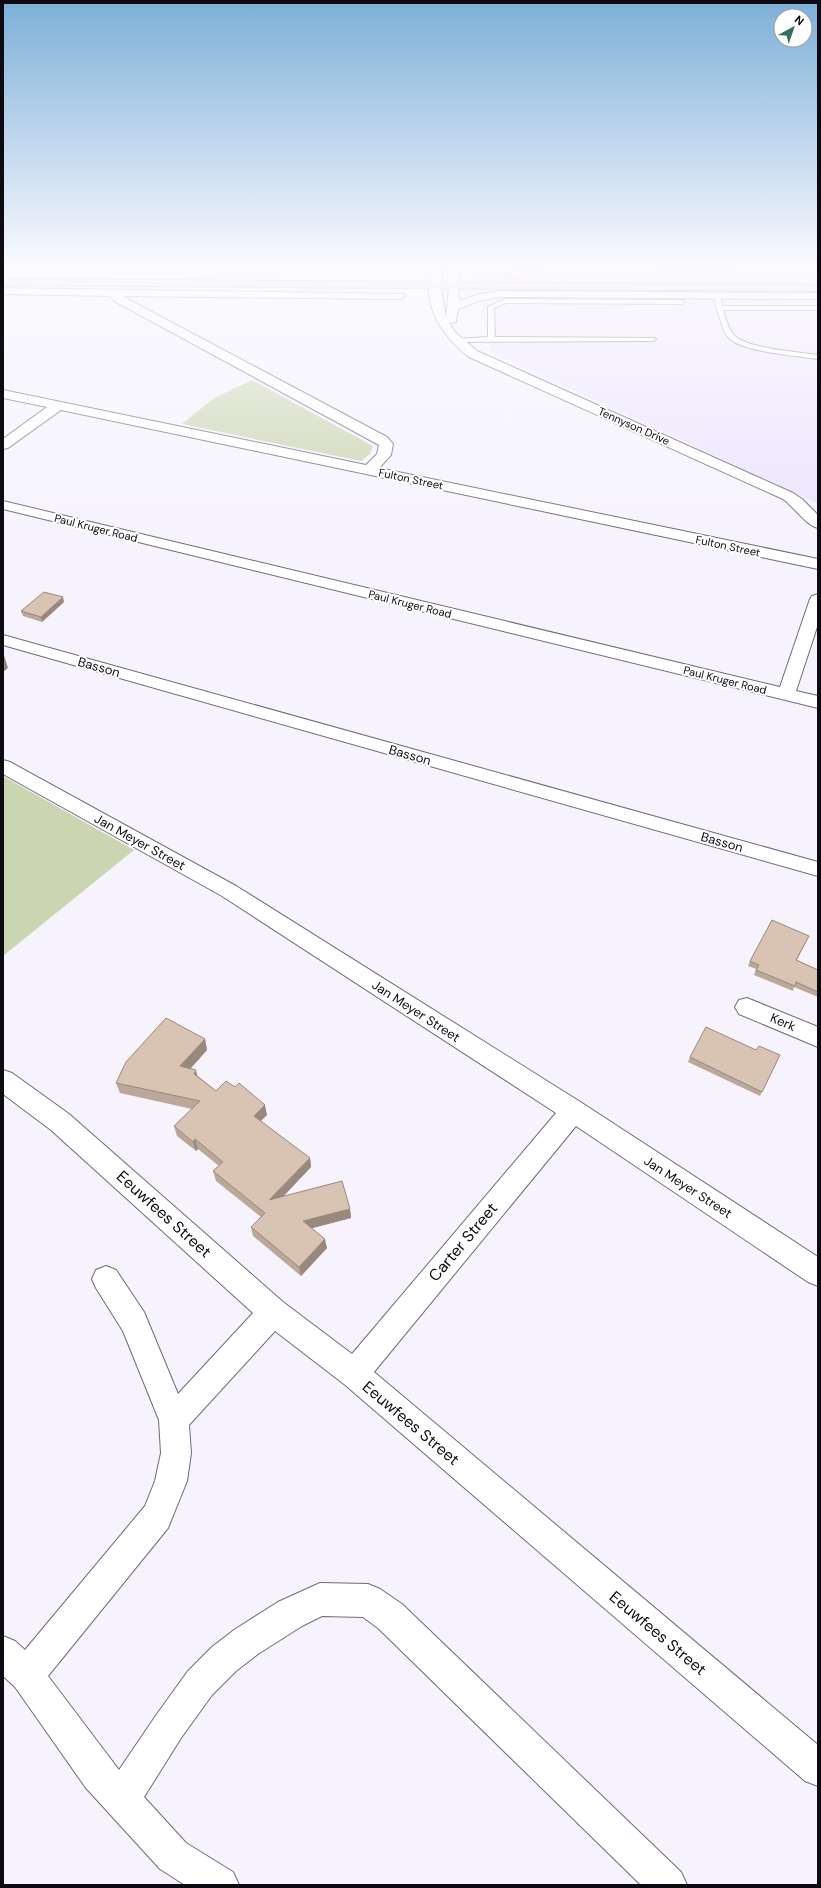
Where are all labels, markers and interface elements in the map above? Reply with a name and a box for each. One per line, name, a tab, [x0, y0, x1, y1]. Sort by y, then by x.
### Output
north arrow	[773, 8, 813, 48]
text: N	[792, 12, 807, 28]
street label: Tennyson Drive	[596, 404, 672, 448]
street label: Fulton Street	[377, 465, 445, 493]
street label: Paul Kruger Road	[53, 511, 139, 545]
street label: Fulton Street	[694, 532, 762, 560]
street label: Paul Kruger Road	[367, 587, 453, 621]
street label: Basson	[76, 653, 122, 681]
street label: Paul Kruger Road	[682, 663, 768, 697]
street label: Basson	[387, 741, 433, 769]
street label: Jan Meyer Street	[91, 810, 189, 874]
street label: Basson	[699, 828, 745, 856]
street label: Jan Meyer Street	[369, 976, 463, 1046]
street label: Kerk	[768, 1009, 799, 1035]
street label: Jan Meyer Street	[641, 1152, 735, 1222]
street label: Eeuwfees Street	[112, 1166, 216, 1262]
street label: Carter Street	[424, 1198, 502, 1286]
street label: Eeuwfees Street	[358, 1376, 464, 1470]
street label: Eeuwfees Street	[605, 1586, 711, 1680]

